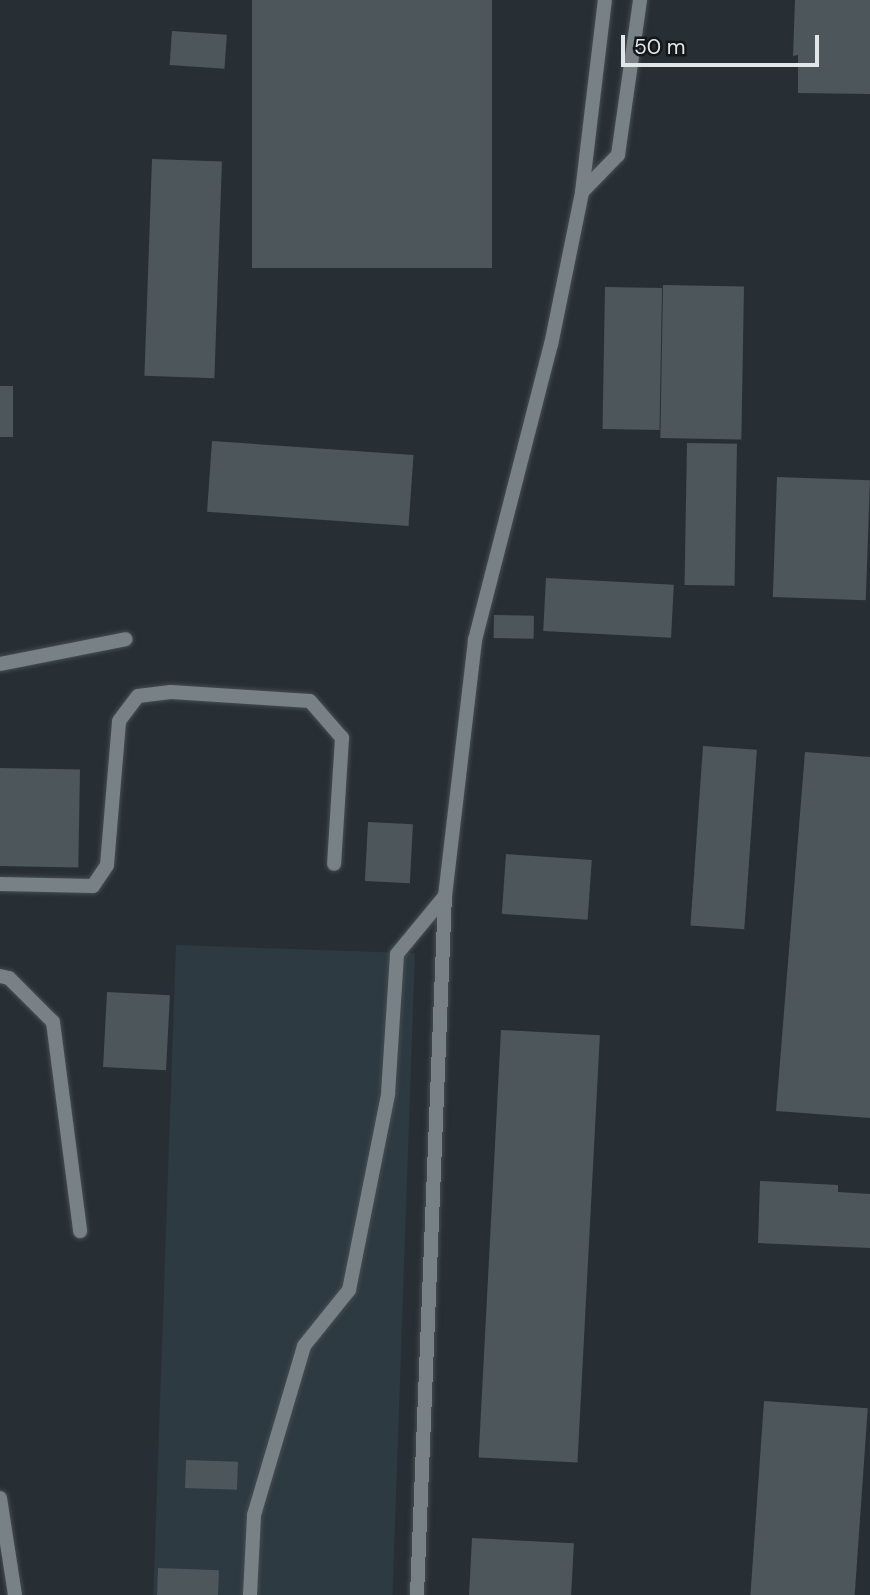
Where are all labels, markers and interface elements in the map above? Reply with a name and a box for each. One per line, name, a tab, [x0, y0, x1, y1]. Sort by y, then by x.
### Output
scale bar	[625, 21, 823, 65]
text: 50 m	[634, 33, 685, 61]

